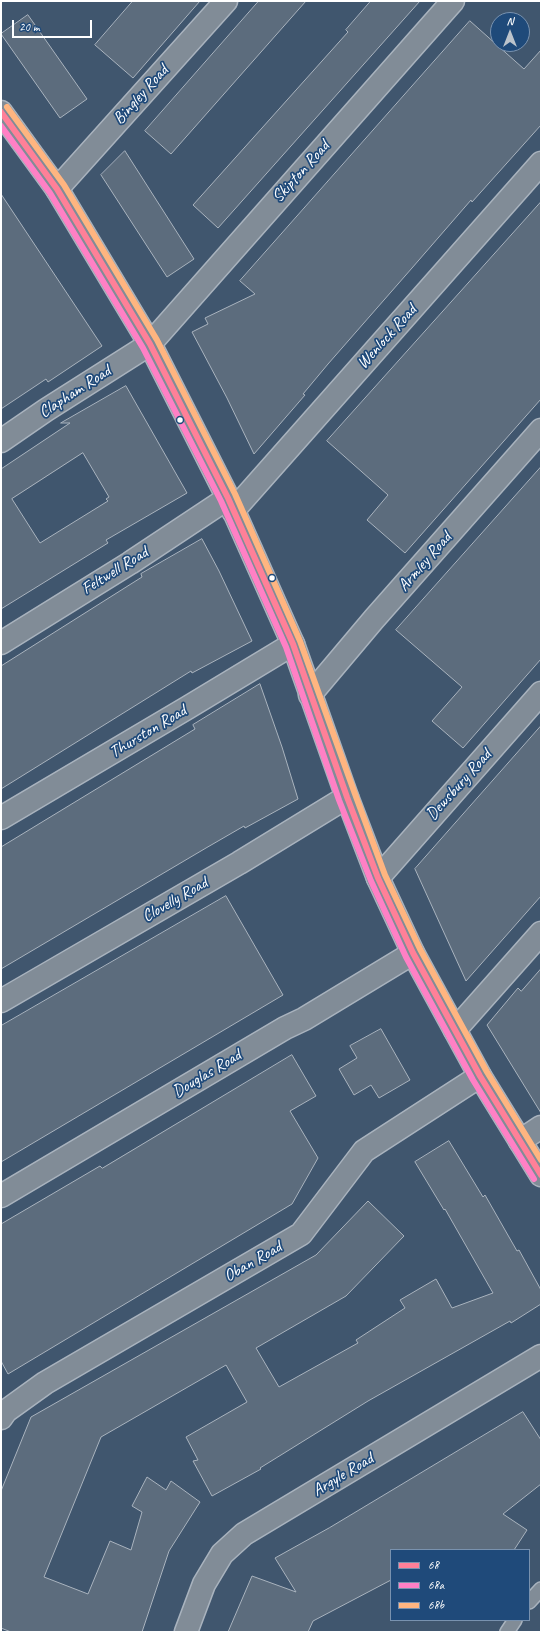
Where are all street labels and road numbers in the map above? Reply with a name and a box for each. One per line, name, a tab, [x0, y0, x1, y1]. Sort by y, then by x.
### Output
street label: Bingley Road	[109, 61, 173, 129]
street label: Skipton Road	[268, 137, 334, 207]
street label: Wenlock Road	[353, 301, 421, 373]
street label: Clapham Road	[35, 361, 115, 423]
street label: Armley Road	[394, 528, 456, 596]
street label: Feltwell Road	[78, 543, 152, 599]
street label: Thurston Road	[106, 701, 190, 763]
street label: Dewsbury Road	[422, 745, 496, 825]
street label: Clovelly Road	[139, 873, 211, 927]
street label: Douglas Road	[169, 1046, 245, 1102]
street label: Oban Road	[220, 1237, 286, 1287]
street label: Argyle Road	[309, 1449, 377, 1501]

